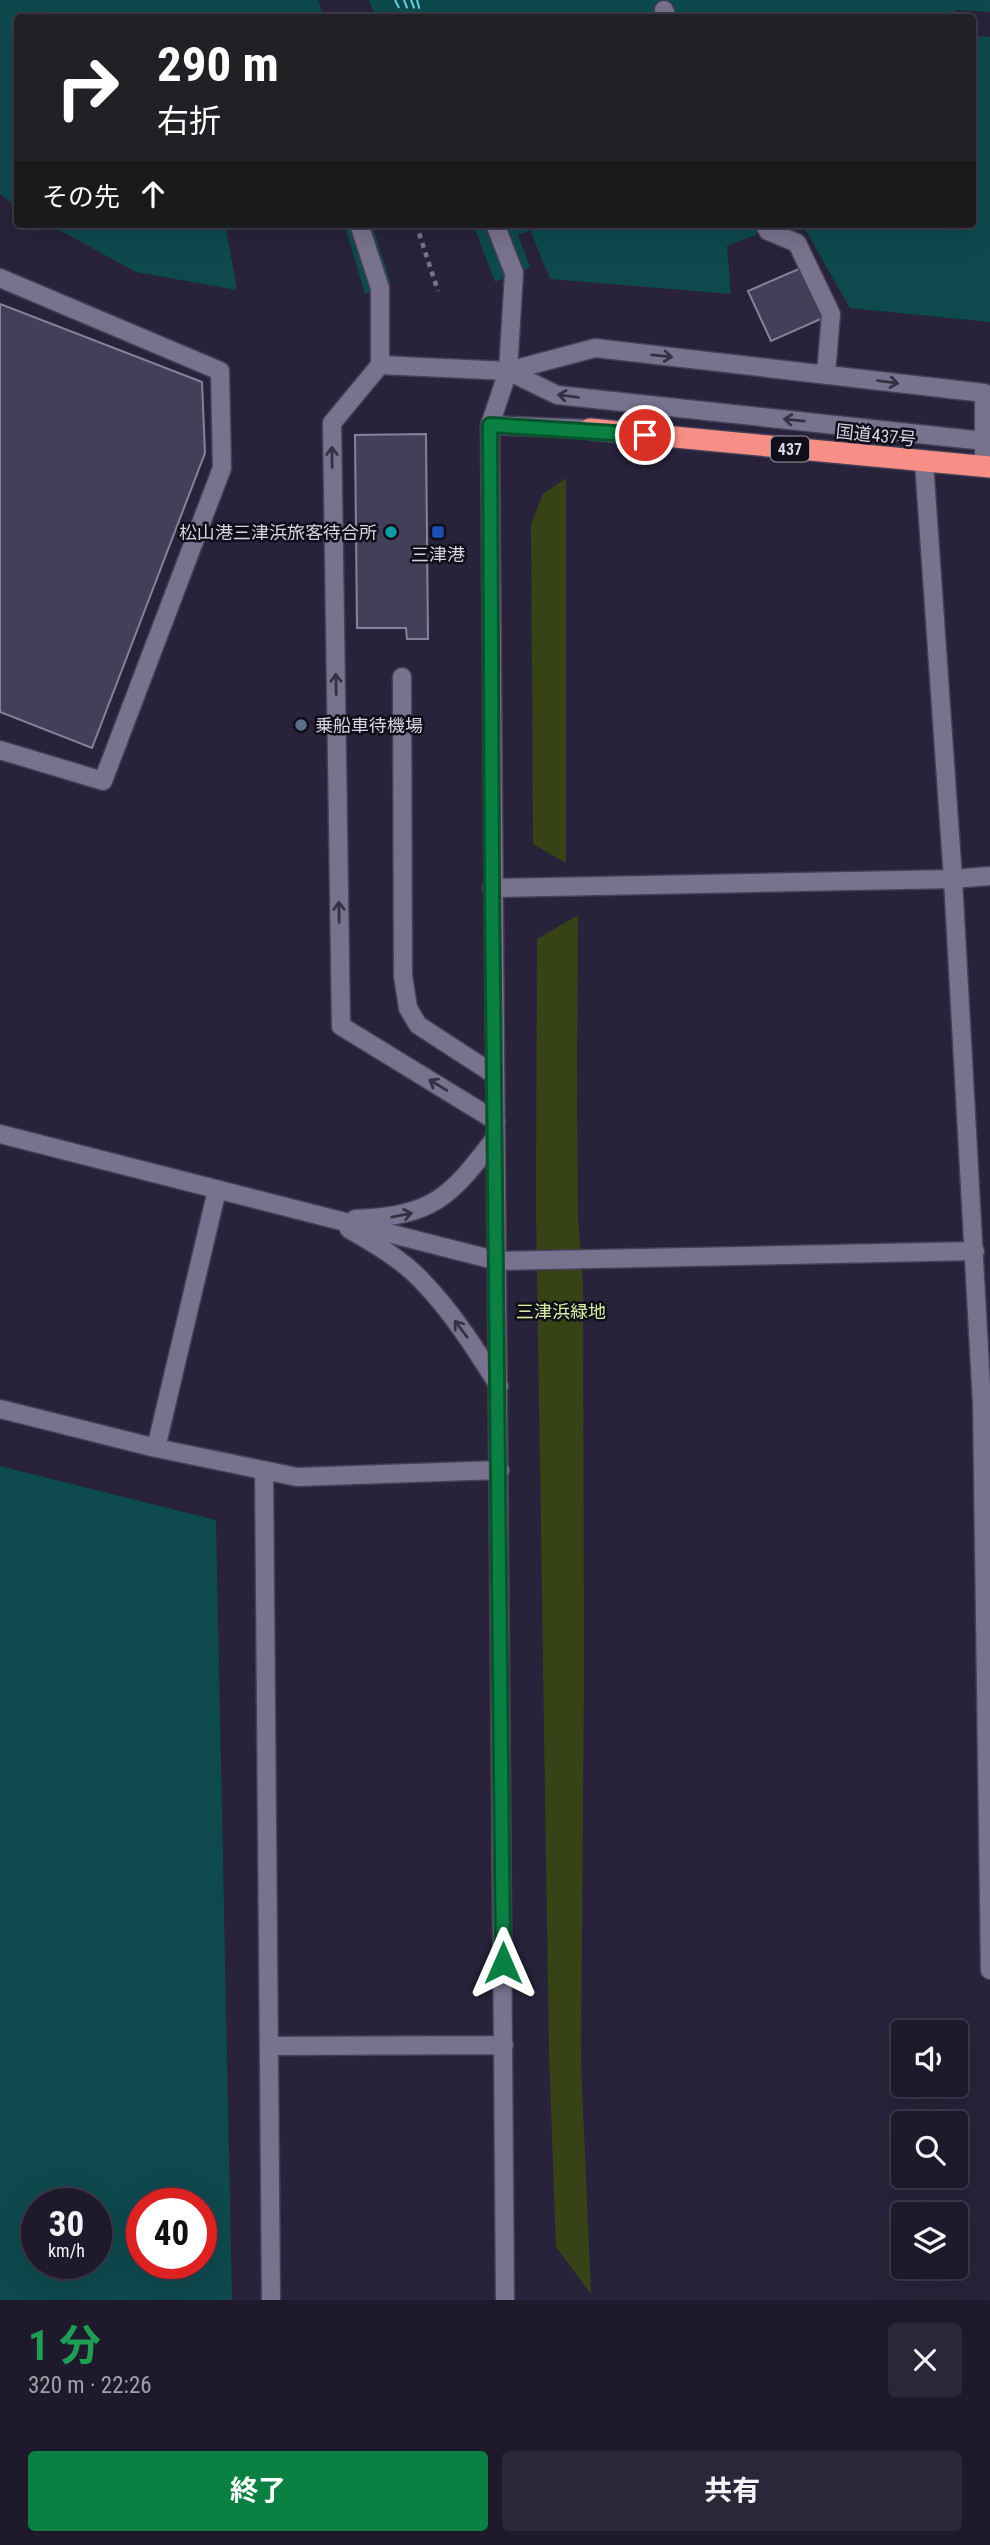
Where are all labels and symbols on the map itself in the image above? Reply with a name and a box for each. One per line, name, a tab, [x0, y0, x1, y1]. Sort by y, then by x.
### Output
one-way arrow	[651, 350, 673, 363]
one-way arrow	[877, 375, 899, 388]
one-way arrow	[557, 389, 580, 402]
pin	[615, 405, 675, 465]
one-way arrow	[783, 414, 806, 427]
street label: 国道437号	[835, 420, 917, 450]
road number: 437	[771, 436, 809, 462]
one-way arrow	[325, 446, 339, 469]
place label: 松山港三津浜旅客待合所	[179, 522, 377, 543]
marker: 松山港三津浜旅客待合所	[383, 524, 399, 540]
marker: 三津港	[430, 524, 446, 540]
place label: 三津港	[411, 544, 465, 565]
one-way arrow	[329, 673, 343, 696]
place label: 乗船車待機場	[315, 715, 423, 736]
marker: 乗船車待機場	[293, 717, 309, 733]
one-way arrow	[333, 901, 346, 924]
one-way arrow	[428, 1078, 448, 1092]
one-way arrow	[390, 1207, 413, 1221]
park label: 三津浜緑地	[516, 1301, 606, 1322]
one-way arrow	[454, 1321, 469, 1339]
position arrow	[466, 1926, 540, 2000]
speed limit sign: 40	[126, 2188, 217, 2279]

